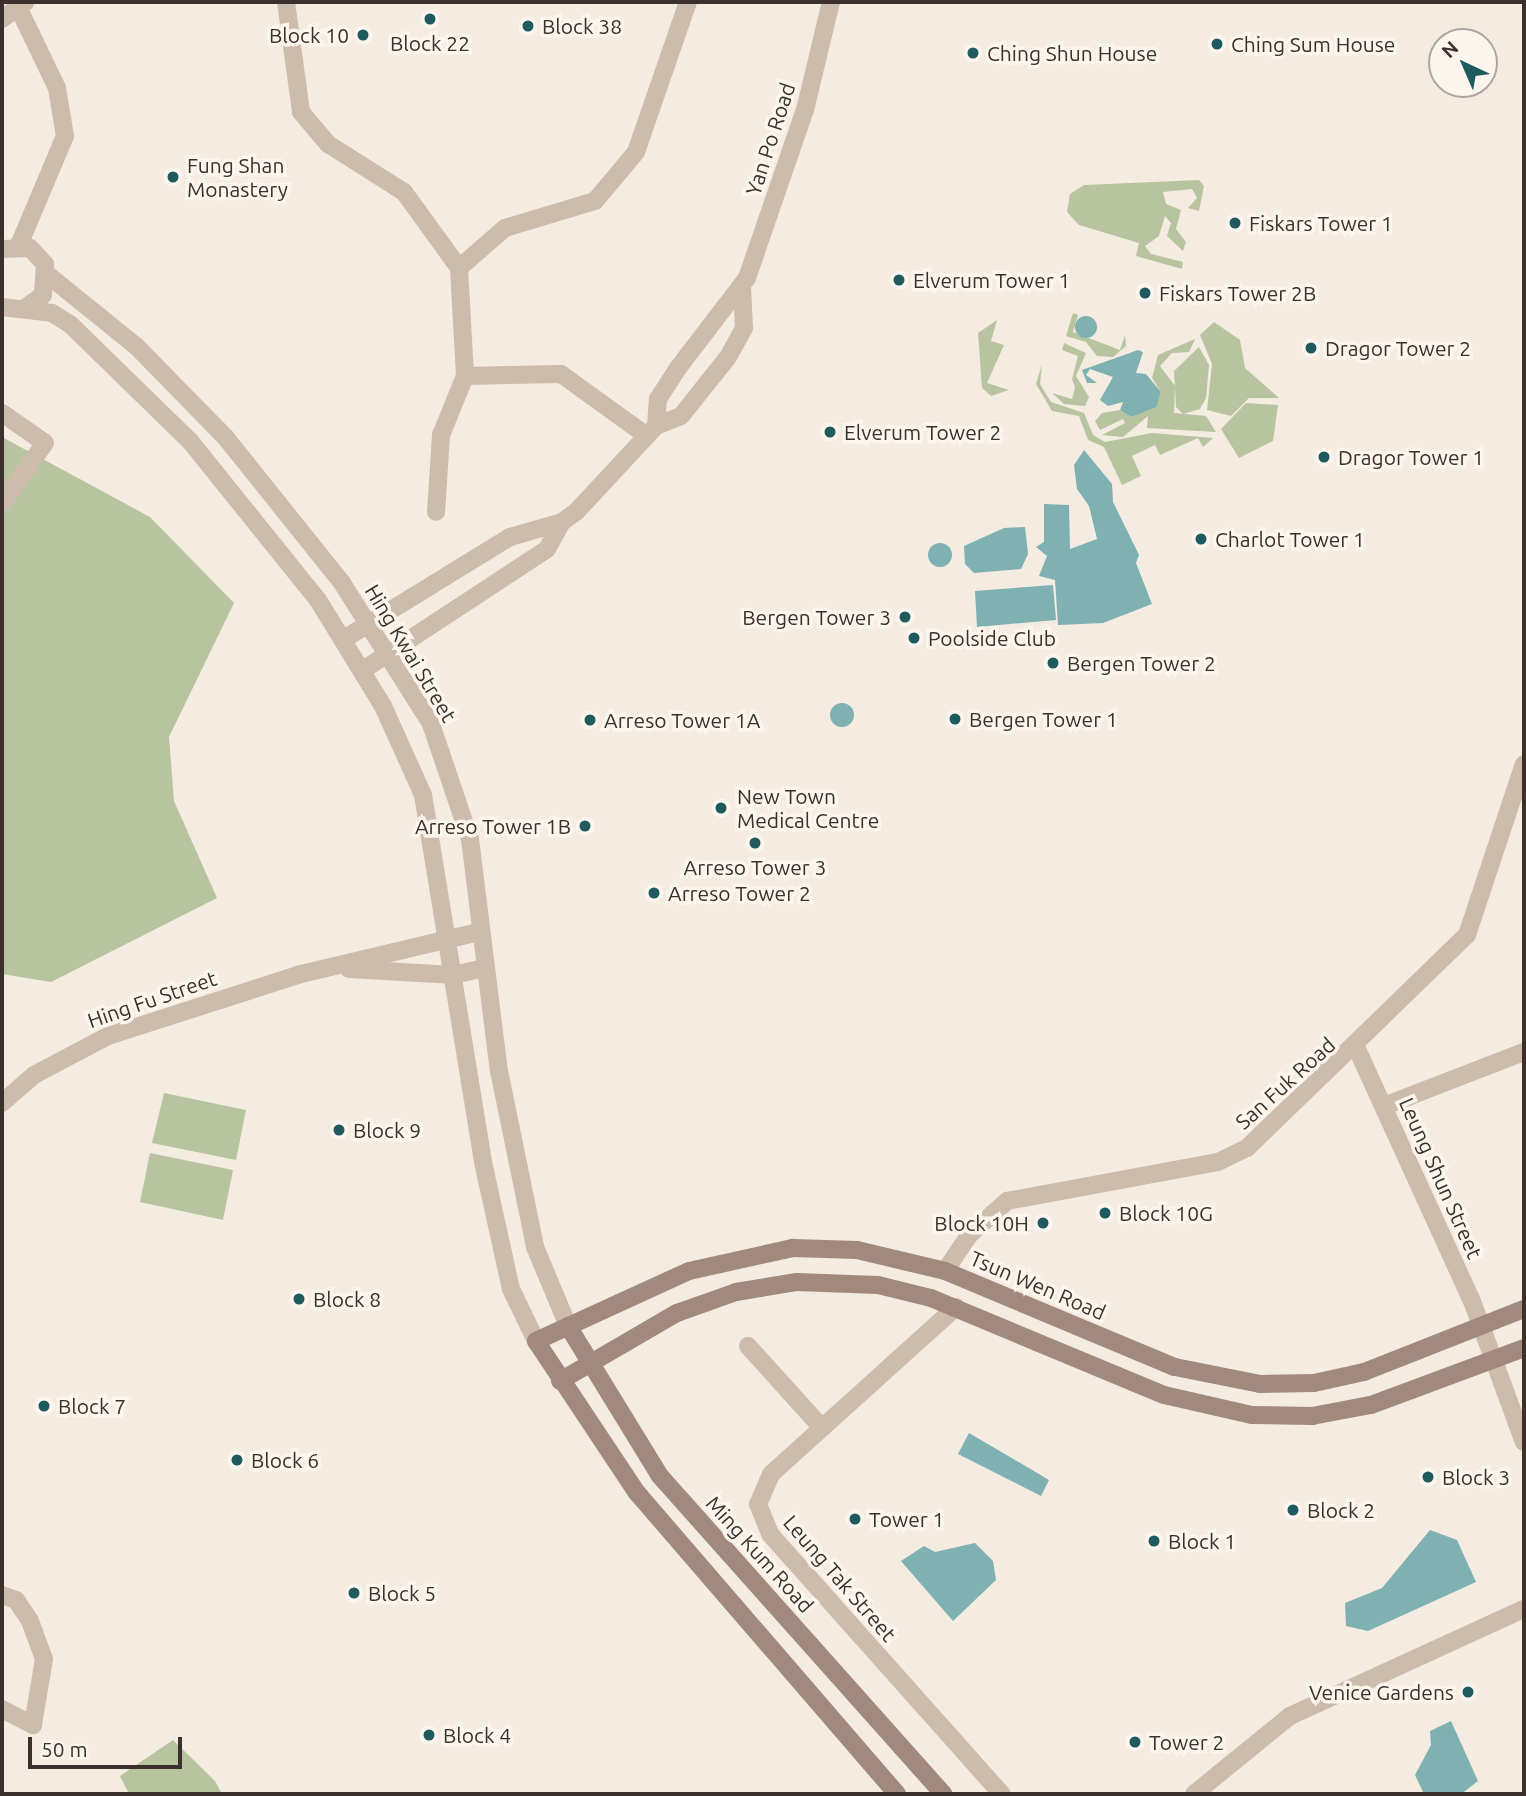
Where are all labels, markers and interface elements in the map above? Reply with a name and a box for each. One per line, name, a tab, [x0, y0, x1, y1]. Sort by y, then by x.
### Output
marker: Block 22	[422, 11, 438, 27]
place label: Block 38	[542, 13, 622, 39]
marker: Block 38	[520, 18, 536, 34]
place label: Block 10	[269, 22, 349, 48]
marker: Block 10	[355, 27, 371, 43]
north arrow	[1428, 28, 1498, 98]
place label: Block 22	[390, 30, 470, 56]
place label: Ching Sum House	[1231, 31, 1395, 57]
marker: Ching Sum House	[1209, 36, 1225, 52]
text: N	[1437, 36, 1463, 62]
place label: Ching Shun House	[987, 40, 1157, 66]
marker: Ching Shun House	[965, 45, 981, 61]
street label: Yan Po Road	[740, 80, 800, 198]
place label: Fung Shan Monastery	[187, 152, 288, 202]
marker: Fung Shan Monastery	[165, 169, 181, 185]
place label: Fiskars Tower 1	[1249, 210, 1393, 236]
marker: Fiskars Tower 1	[1227, 215, 1243, 231]
place label: Elverum Tower 1	[913, 267, 1070, 293]
marker: Elverum Tower 1	[891, 272, 907, 288]
place label: Fiskars Tower 2B	[1159, 280, 1316, 306]
marker: Fiskars Tower 2B	[1137, 285, 1153, 301]
place label: Dragor Tower 2	[1325, 335, 1471, 361]
marker: Dragor Tower 2	[1303, 340, 1319, 356]
place label: Elverum Tower 2	[844, 419, 1001, 445]
marker: Elverum Tower 2	[822, 424, 838, 440]
place label: Dragor Tower 1	[1338, 444, 1484, 470]
marker: Dragor Tower 1	[1316, 449, 1332, 465]
place label: Charlot Tower 1	[1215, 526, 1365, 552]
marker: Charlot Tower 1	[1193, 531, 1209, 547]
street label: Hing Kwai Street	[360, 580, 462, 726]
place label: Bergen Tower 3	[742, 604, 891, 630]
marker: Bergen Tower 3	[897, 609, 913, 625]
place label: Poolside Club	[928, 625, 1056, 651]
marker: Poolside Club	[906, 630, 922, 646]
place label: Bergen Tower 2	[1067, 650, 1216, 676]
marker: Bergen Tower 2	[1045, 655, 1061, 671]
place label: Bergen Tower 1	[969, 706, 1118, 732]
place label: Arreso Tower 1A	[604, 707, 760, 733]
marker: Bergen Tower 1	[947, 711, 963, 727]
marker: Arreso Tower 1A	[582, 712, 598, 728]
place label: New Town Medical Centre	[737, 783, 879, 833]
marker: New Town Medical Centre	[711, 798, 731, 818]
place label: Arreso Tower 1B	[415, 813, 571, 839]
marker: Arreso Tower 1B	[577, 818, 593, 834]
marker: Arreso Tower 3	[747, 835, 763, 851]
place label: Arreso Tower 3	[684, 854, 826, 880]
place label: Arreso Tower 2	[668, 880, 811, 906]
marker: Arreso Tower 2	[646, 885, 662, 901]
street label: Hing Fu Street	[84, 965, 220, 1033]
street label: San Fuk Road	[1230, 1032, 1340, 1134]
street label: Leung Shun Street	[1394, 1094, 1488, 1262]
place label: Block 9	[353, 1117, 421, 1143]
marker: Block 9	[331, 1122, 347, 1138]
place label: Block 10G	[1119, 1200, 1213, 1226]
marker: Block 10G	[1097, 1205, 1113, 1221]
place label: Block 10H	[934, 1210, 1029, 1236]
marker: Block 10H	[1035, 1215, 1051, 1231]
street label: Tsun Wen Road	[966, 1245, 1110, 1325]
place label: Block 8	[313, 1286, 381, 1312]
marker: Block 8	[291, 1291, 307, 1307]
place label: Block 7	[58, 1393, 126, 1419]
marker: Block 7	[36, 1398, 52, 1414]
place label: Block 6	[251, 1447, 319, 1473]
marker: Block 6	[229, 1452, 245, 1468]
place label: Block 3	[1442, 1464, 1510, 1490]
marker: Block 3	[1420, 1469, 1436, 1485]
street label: Ming Kum Road	[701, 1490, 819, 1618]
place label: Block 2	[1307, 1497, 1375, 1523]
marker: Block 2	[1285, 1502, 1301, 1518]
place label: Tower 1	[869, 1506, 944, 1532]
street label: Leung Tak Street	[778, 1510, 902, 1646]
marker: Tower 1	[847, 1511, 863, 1527]
place label: Block 1	[1168, 1528, 1236, 1554]
marker: Block 1	[1146, 1533, 1162, 1549]
place label: Block 5	[368, 1580, 436, 1606]
marker: Block 5	[346, 1585, 362, 1601]
place label: Venice Gardens	[1309, 1679, 1454, 1705]
marker: Venice Gardens	[1460, 1684, 1476, 1700]
scale bar	[32, 1722, 186, 1766]
place label: Block 4	[443, 1722, 511, 1748]
marker: Block 4	[421, 1727, 437, 1743]
place label: Tower 2	[1149, 1729, 1224, 1755]
marker: Tower 2	[1127, 1734, 1143, 1750]
text: 50 m	[41, 1737, 88, 1761]

